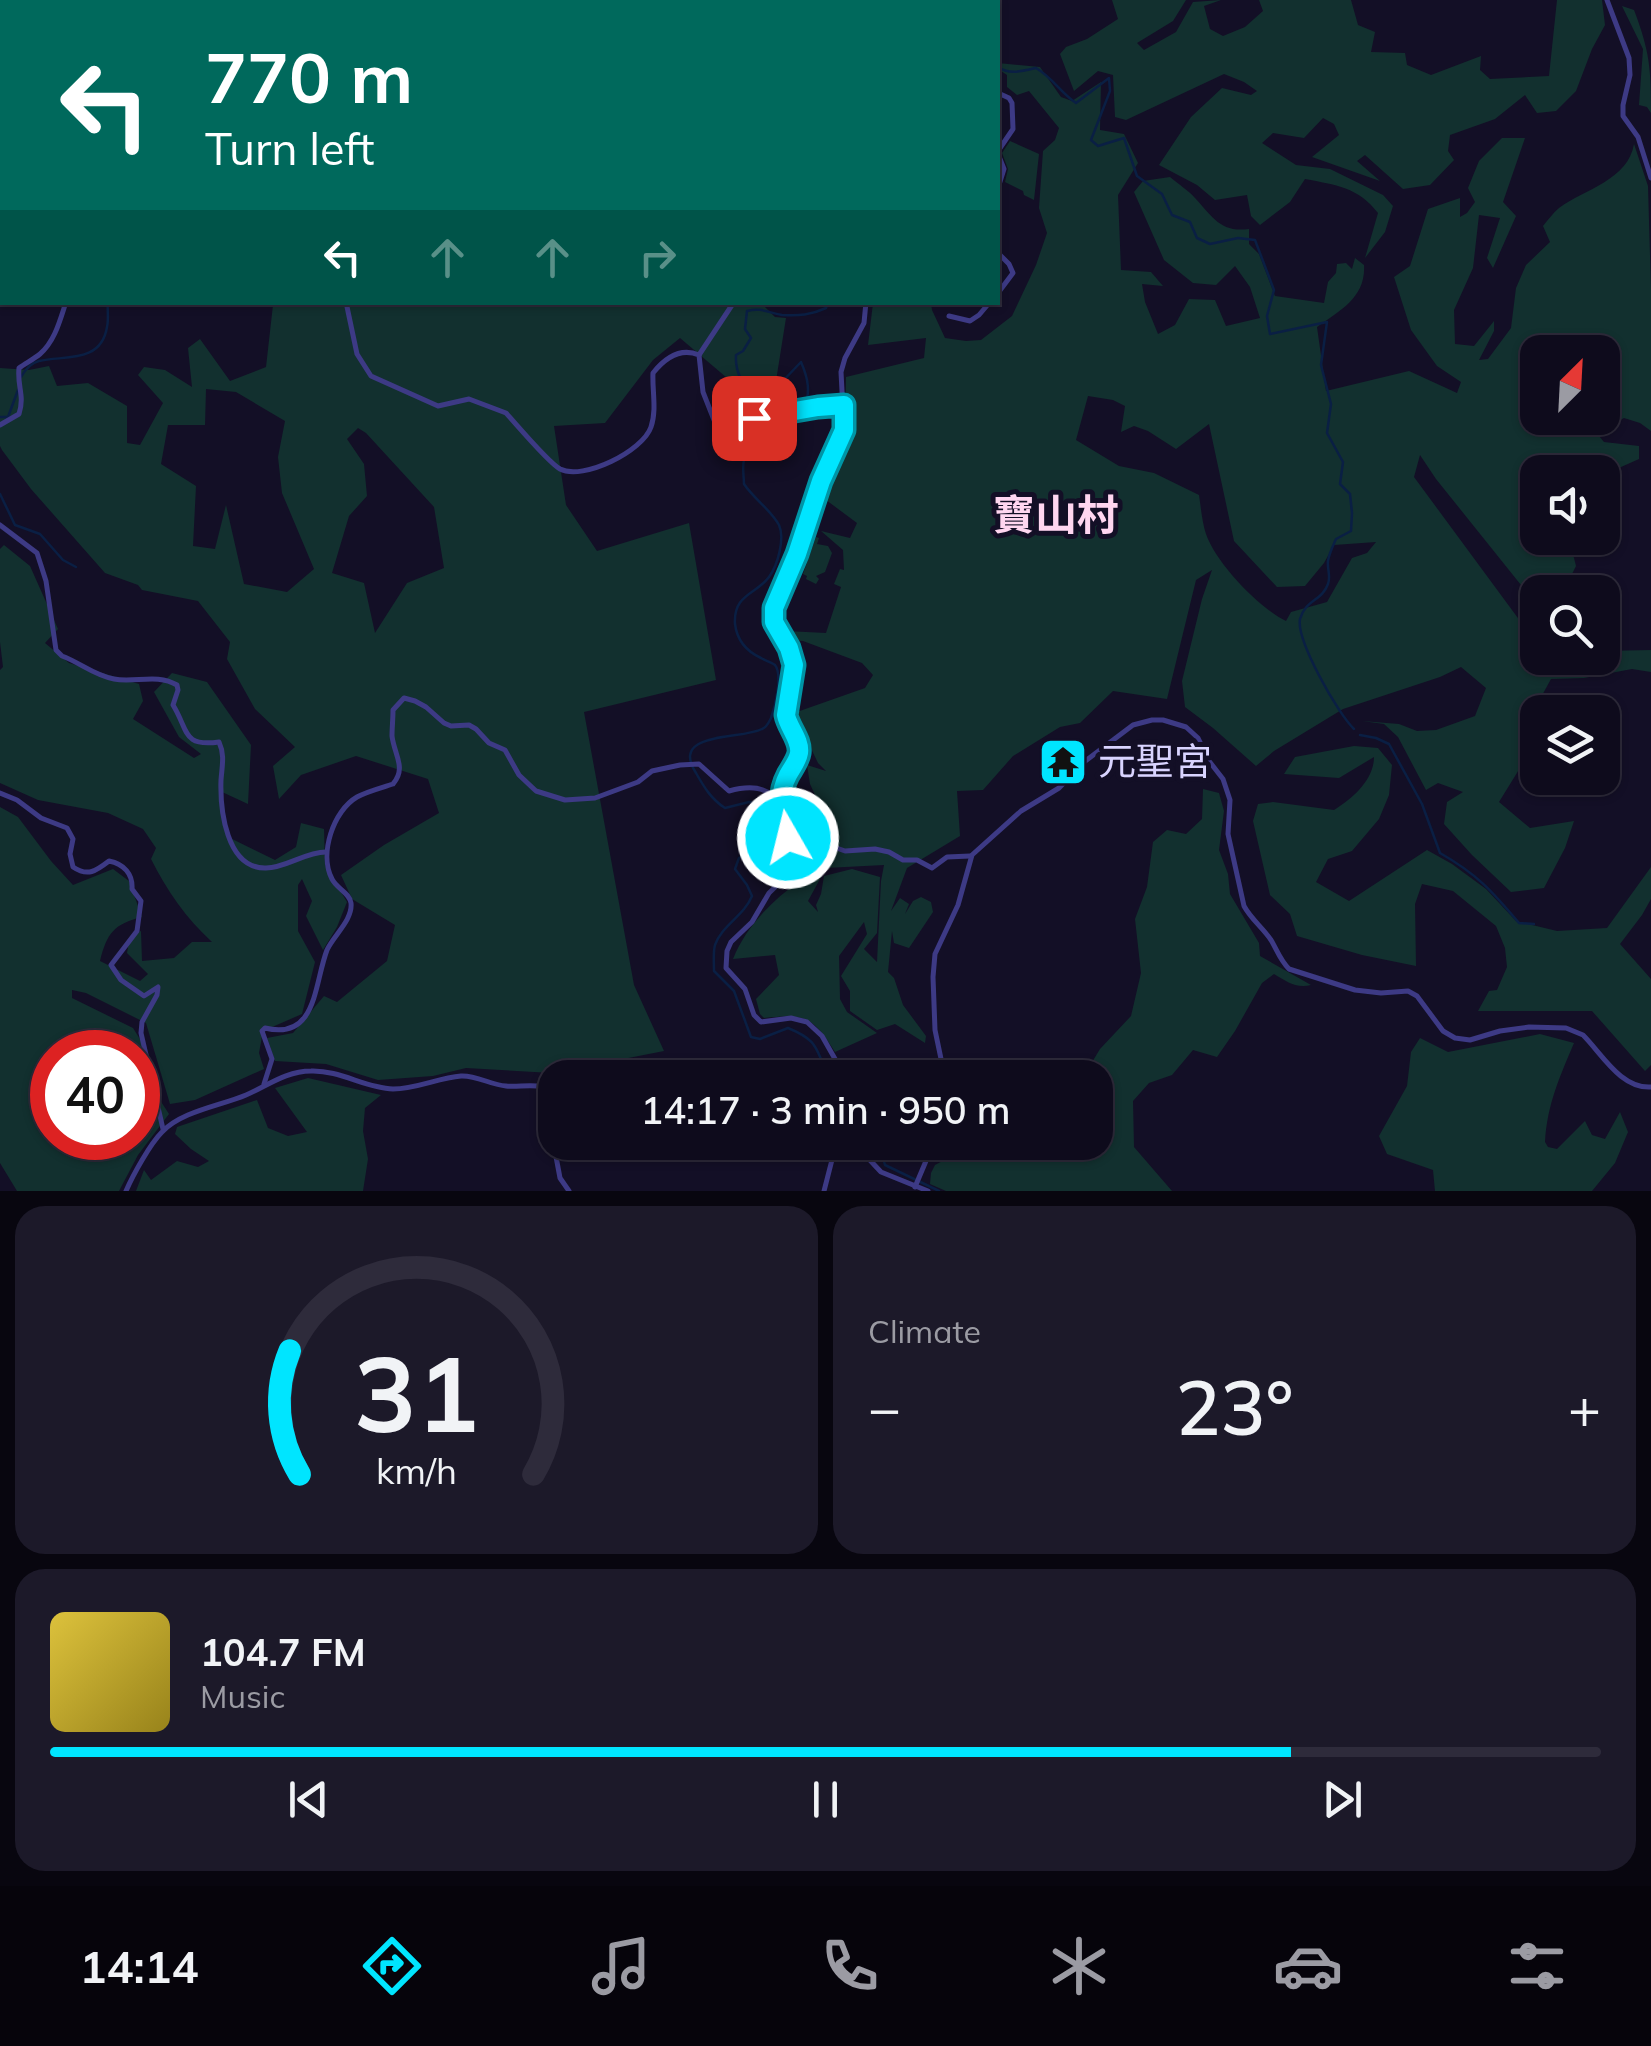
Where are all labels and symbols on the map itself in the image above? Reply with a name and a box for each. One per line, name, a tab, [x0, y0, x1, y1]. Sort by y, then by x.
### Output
north arrow	[1520, 335, 1620, 435]
pin	[712, 376, 797, 461]
district label: 寶山村	[993, 488, 1119, 541]
temple icon: 元聖宮	[1037, 736, 1089, 788]
place label: 元聖宮	[1098, 737, 1212, 785]
position arrow	[736, 786, 840, 890]
speed limit sign: 40	[30, 1030, 160, 1160]

